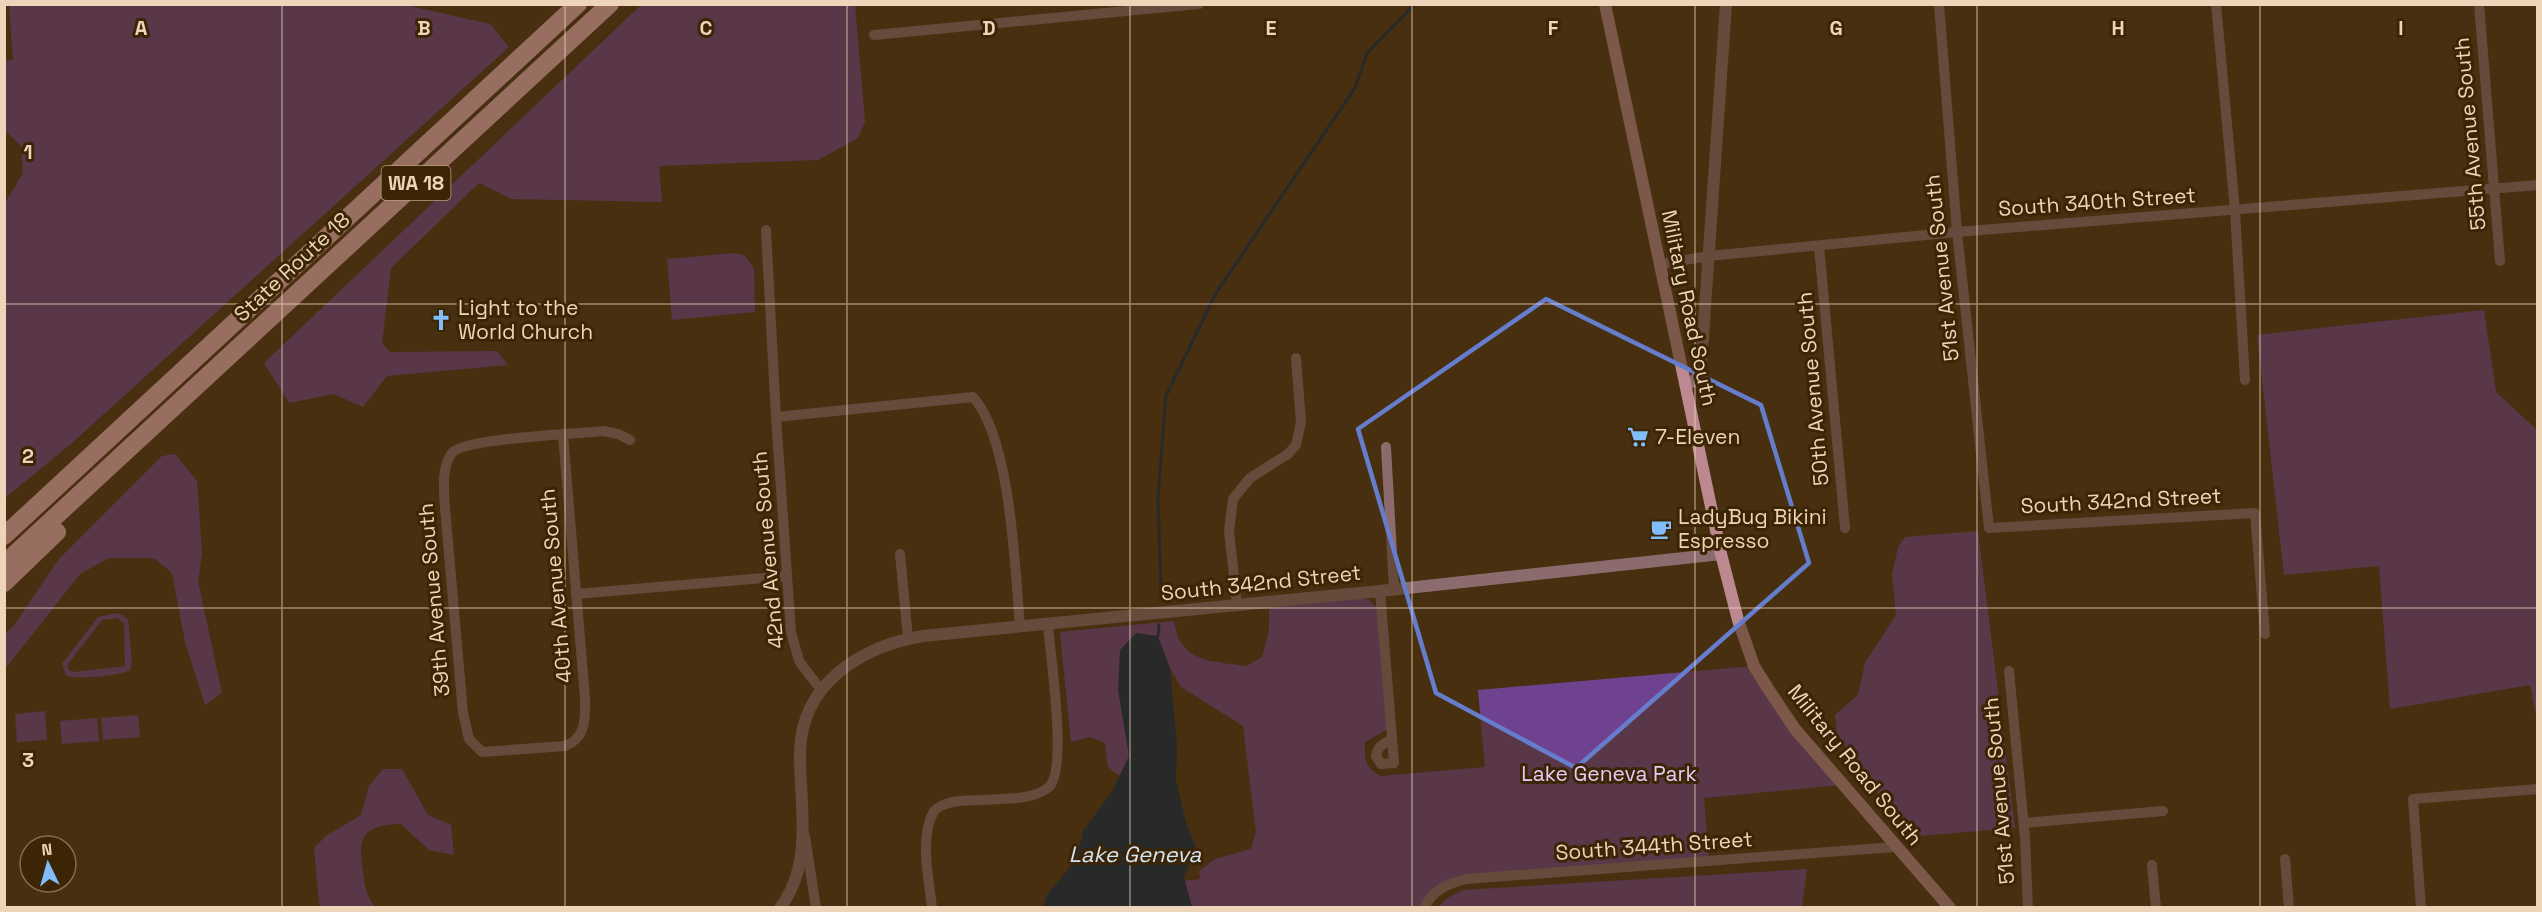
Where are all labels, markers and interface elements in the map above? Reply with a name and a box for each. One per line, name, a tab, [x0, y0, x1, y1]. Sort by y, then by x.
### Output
text: A	[135, 15, 148, 41]
text: B	[417, 15, 431, 41]
text: C	[700, 15, 713, 41]
text: D	[982, 15, 996, 41]
text: E	[1265, 15, 1277, 41]
text: F	[1548, 15, 1559, 41]
text: G	[1829, 15, 1843, 41]
text: H	[2111, 15, 2125, 41]
text: I	[2398, 15, 2404, 41]
street label: 55th Avenue South	[2448, 36, 2491, 232]
text: 1	[23, 139, 33, 165]
road number: WA 18	[382, 166, 450, 200]
street label: 51st Avenue South	[1918, 173, 1965, 363]
street label: South 340th Street	[1997, 181, 2197, 222]
street label: State Route 18	[228, 206, 355, 327]
street label: Military Road South	[1656, 207, 1723, 408]
street label: 50th Avenue South	[1791, 291, 1834, 487]
place label: Light to the World Church	[458, 294, 593, 345]
church icon: Light to the World Church	[429, 308, 453, 332]
place label: 7-Eleven	[1655, 423, 1740, 450]
supermarket icon: 7-Eleven	[1626, 425, 1650, 449]
text: 2	[22, 443, 34, 469]
street label: 42nd Avenue South	[745, 450, 790, 650]
street label: South 342nd Street	[2020, 482, 2222, 519]
street label: 40th Avenue South	[534, 488, 577, 684]
street label: 39th Avenue South	[412, 502, 455, 698]
place label: LadyBug Bikini Espresso	[1678, 503, 1827, 554]
cafe icon: LadyBug Bikini Espresso	[1649, 517, 1673, 541]
street label: South 342nd Street	[1160, 559, 1362, 606]
street label: Military Road South	[1782, 679, 1929, 851]
street label: 51st Avenue South	[1977, 696, 2020, 886]
text: 3	[22, 747, 34, 773]
park label: Lake Geneva Park	[1521, 760, 1697, 787]
street label: South 344th Street	[1554, 825, 1754, 866]
north arrow	[18, 834, 78, 894]
text: N	[40, 839, 53, 860]
water label: Lake Geneva	[1069, 840, 1202, 868]

